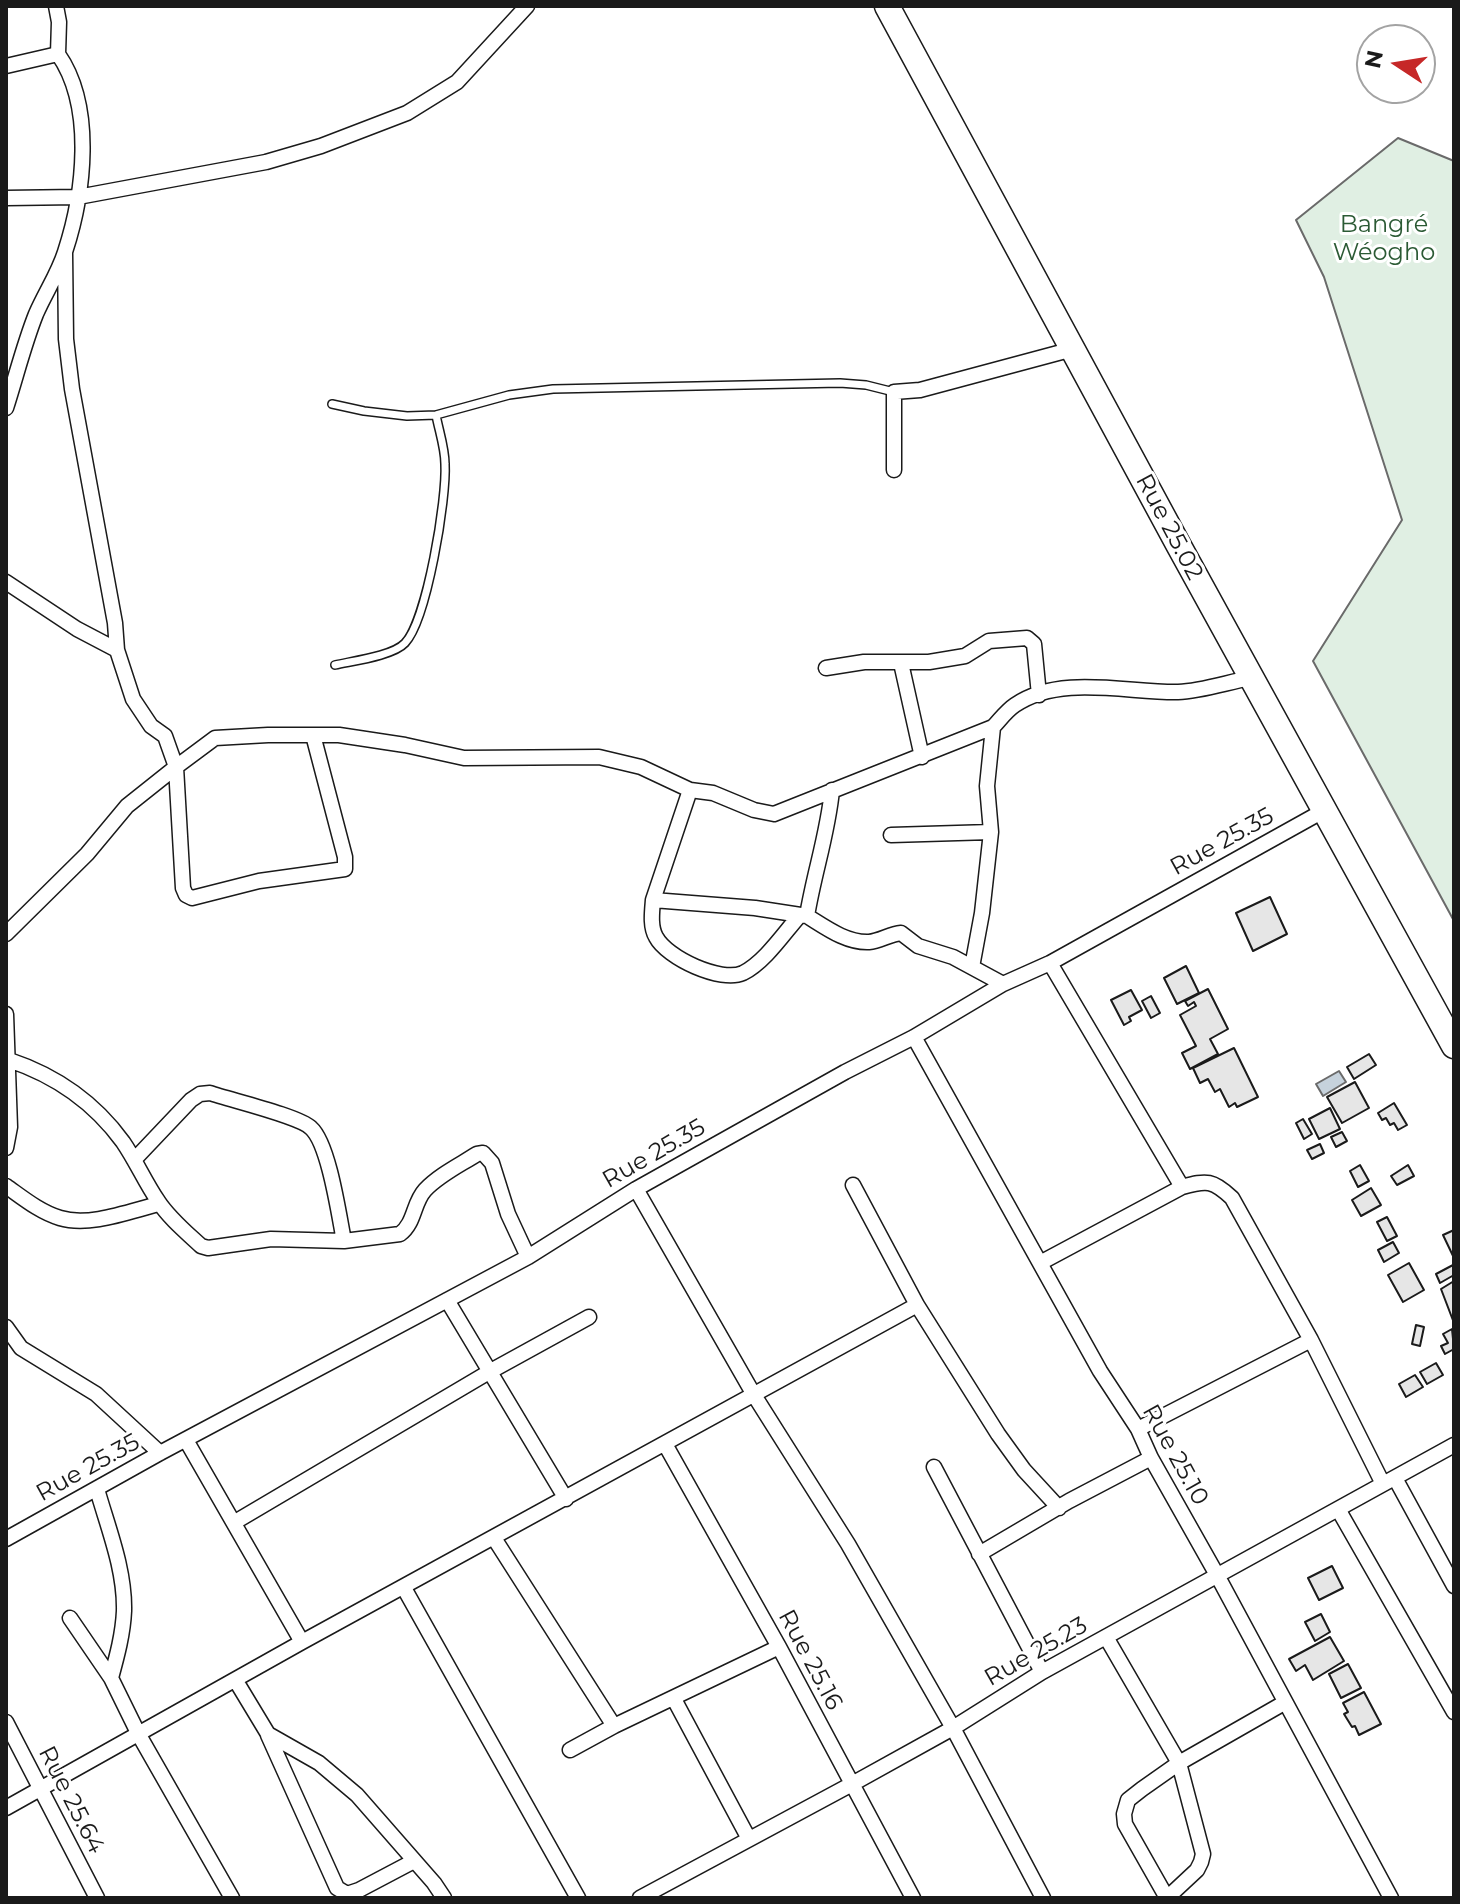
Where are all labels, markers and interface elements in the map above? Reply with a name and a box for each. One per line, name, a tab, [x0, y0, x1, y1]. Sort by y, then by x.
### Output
north arrow	[1356, 24, 1436, 104]
text: N	[1359, 48, 1389, 71]
park label: Bangré Wéogho	[1333, 211, 1435, 267]
street label: Rue 25.02	[1129, 469, 1209, 585]
street label: Rue 25.35	[1165, 802, 1279, 882]
street label: Rue 25.35	[598, 1113, 710, 1195]
street label: Rue 25.10	[1136, 1400, 1214, 1510]
street label: Rue 25.35	[31, 1428, 145, 1508]
street label: Rue 25.16	[772, 1605, 848, 1715]
street label: Rue 25.23	[979, 1611, 1093, 1693]
street label: Rue 25.64	[32, 1741, 110, 1859]

